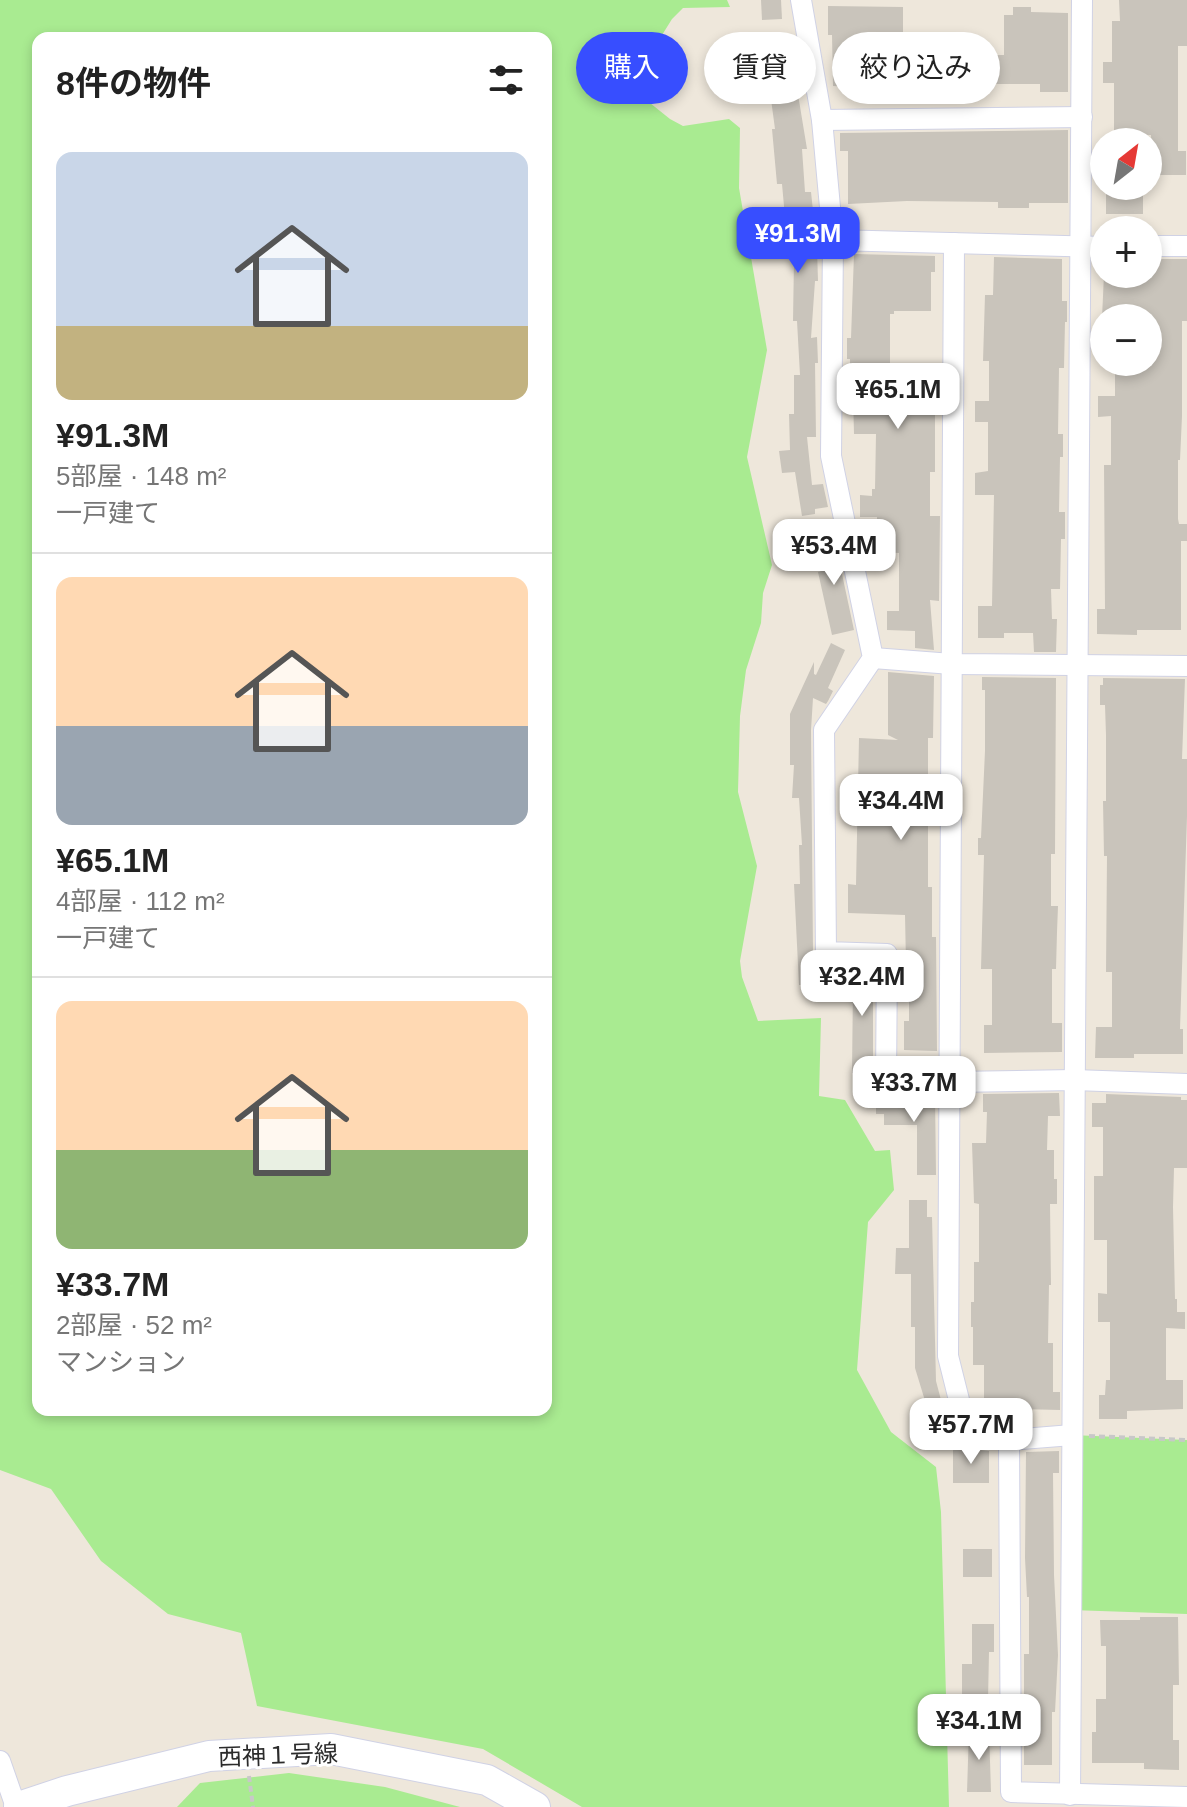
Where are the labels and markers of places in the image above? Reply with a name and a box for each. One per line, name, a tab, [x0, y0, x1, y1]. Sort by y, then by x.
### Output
pin: ¥91.3M	[733, 207, 863, 275]
pin: ¥65.1M	[833, 363, 963, 431]
pin: ¥53.4M	[769, 519, 899, 587]
pin: ¥34.4M	[836, 774, 966, 842]
pin: ¥32.4M	[797, 950, 927, 1018]
pin: ¥33.7M	[849, 1056, 979, 1124]
pin: ¥57.7M	[906, 1398, 1036, 1466]
pin: ¥34.1M	[914, 1694, 1044, 1762]

